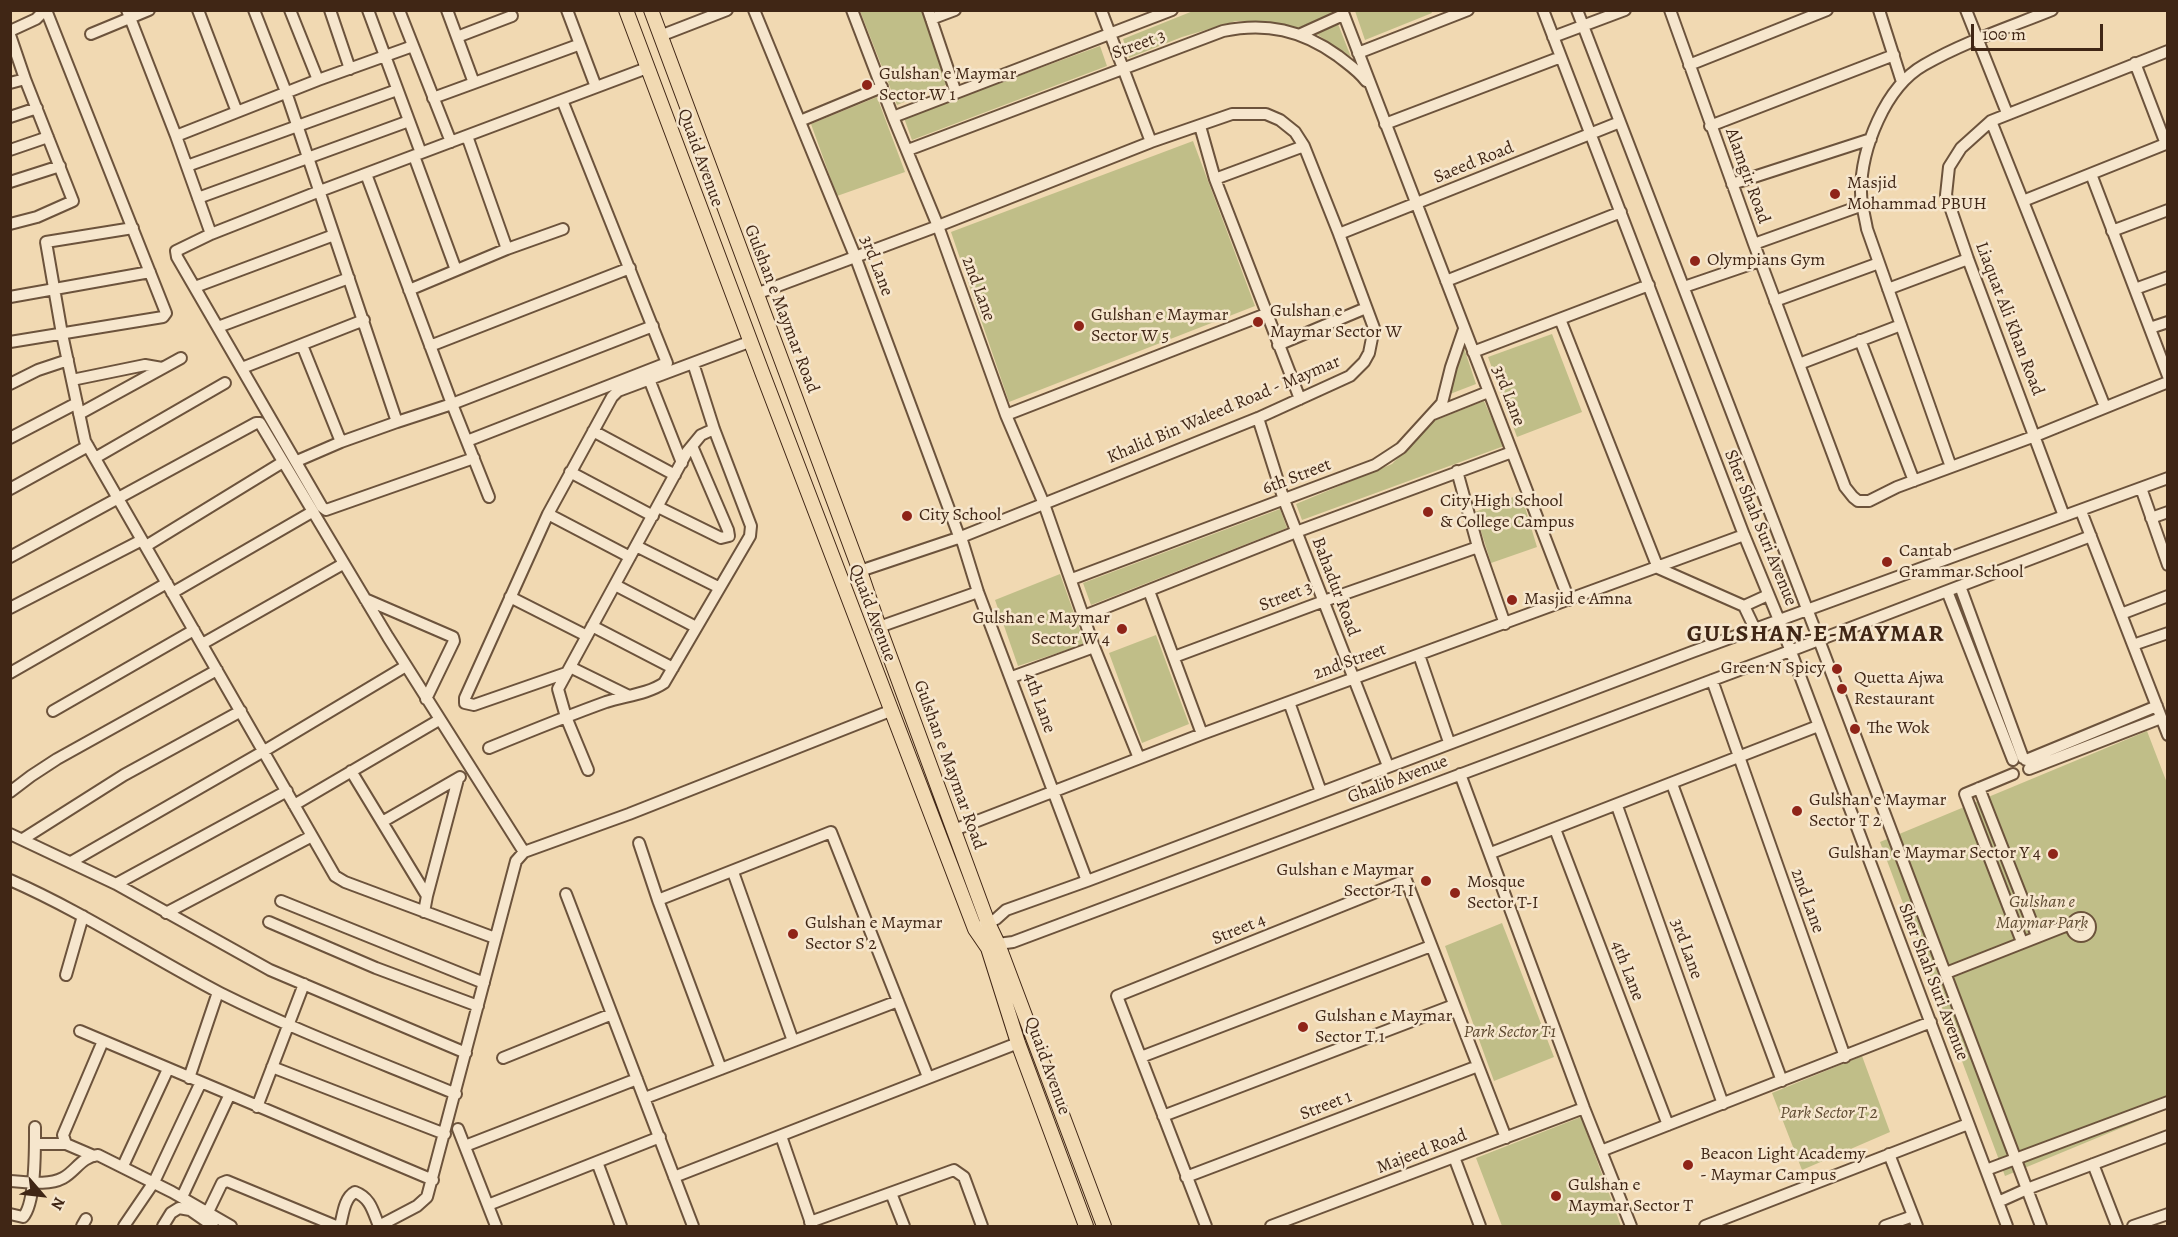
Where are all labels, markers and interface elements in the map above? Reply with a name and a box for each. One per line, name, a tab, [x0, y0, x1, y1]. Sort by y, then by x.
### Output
scale bar	[1974, 12, 2106, 50]
text: 100 m	[1982, 22, 2026, 46]
street label: Street 3	[1109, 25, 1169, 65]
place label: Gulshan e Maymar Sector W 1	[879, 64, 1016, 106]
marker: Gulshan e Maymar Sector W 1	[860, 78, 874, 92]
street label: Quaid Avenue	[672, 106, 728, 210]
street label: Alamgir Road	[1720, 125, 1774, 227]
street label: Saeed Road	[1431, 137, 1517, 189]
place label: Masjid Mohammad PBUH	[1847, 173, 1987, 216]
marker: Masjid Mohammad PBUH	[1828, 187, 1842, 201]
street label: Gulshan e Maymar Road	[739, 222, 823, 396]
street label: 3rd Lane	[855, 233, 897, 299]
street label: Liaquat Ali Khan Road	[1970, 239, 2048, 399]
place label: Olympians Gym	[1707, 250, 1825, 272]
street label: 2nd Lane	[956, 254, 1000, 324]
marker: Olympians Gym	[1688, 254, 1702, 268]
place label: Gulshan e Maymar Sector W	[1270, 301, 1402, 344]
place label: Gulshan e Maymar Sector W 5	[1091, 305, 1228, 348]
marker: Gulshan e Maymar Sector W	[1251, 315, 1265, 329]
marker: Gulshan e Maymar Sector W 5	[1072, 319, 1086, 333]
street label: Khalid Bin Waleed Road - Maymar	[1104, 351, 1344, 469]
street label: 3rd Lane	[1487, 363, 1529, 429]
street label: Sher Shah Suri Avenue	[1719, 447, 1801, 609]
street label: 6th Street	[1260, 454, 1334, 500]
place label: City High School & College Campus	[1440, 491, 1574, 534]
place label: City School	[919, 505, 1001, 527]
marker: City High School & College Campus	[1421, 505, 1435, 519]
marker: City School	[900, 509, 914, 523]
street label: Bahadur Road	[1306, 534, 1364, 640]
place label: Cantab Grammar School	[1899, 541, 2023, 584]
marker: Cantab Grammar School	[1880, 555, 1894, 569]
street label: Quaid Avenue	[844, 561, 900, 665]
street label: Street 3	[1256, 577, 1316, 617]
place label: Masjid e Amna	[1524, 589, 1633, 611]
marker: Masjid e Amna	[1505, 593, 1519, 607]
place label: Gulshan e Maymar Sector W 4	[973, 608, 1110, 650]
district label: GULSHAN-E-MAYMAR	[1687, 621, 1945, 649]
marker: Gulshan e Maymar Sector W 4	[1115, 622, 1129, 636]
street label: 2nd Street	[1311, 639, 1389, 685]
place label: Green N Spicy	[1721, 658, 1825, 680]
marker: Green N Spicy	[1830, 662, 1844, 676]
place label: Quetta Ajwa Restaurant	[1854, 668, 1944, 710]
street label: 4th Lane	[1018, 670, 1060, 736]
street label: Gulshan e Maymar Road	[908, 677, 990, 853]
marker: Quetta Ajwa Restaurant	[1835, 682, 1849, 696]
place label: The Wok	[1867, 718, 1930, 740]
marker: The Wok	[1848, 722, 1862, 736]
street label: Ghalib Avenue	[1345, 751, 1451, 809]
place label: Gulshan e Maymar Sector T 2	[1809, 790, 1946, 832]
marker: Gulshan e Maymar Sector T 2	[1790, 804, 1804, 818]
place label: Gulshan e Maymar Sector Y 4	[1828, 843, 2041, 865]
marker: Gulshan e Maymar Sector Y 4	[2046, 847, 2060, 861]
place label: Gulshan e Maymar Sector T I	[1277, 860, 1414, 902]
street label: 2nd Lane	[1785, 866, 1829, 936]
place label: Mosque Sector T-I	[1467, 872, 1539, 914]
marker: Gulshan e Maymar Sector T I	[1419, 874, 1433, 888]
marker: Mosque Sector T-I	[1448, 886, 1462, 900]
park label: Gulshan e Maymar Park	[1996, 892, 2088, 934]
street label: Sher Shah Suri Avenue	[1893, 900, 1973, 1064]
street label: Street 4	[1209, 910, 1269, 950]
place label: Gulshan e Maymar Sector S 2	[805, 913, 942, 956]
street label: 3rd Lane	[1665, 916, 1707, 982]
marker: Gulshan e Maymar Sector S 2	[786, 927, 800, 941]
street label: 4th Lane	[1606, 938, 1648, 1004]
place label: Gulshan e Maymar Sector T 1	[1315, 1006, 1452, 1048]
street label: Quaid Avenue	[1019, 1014, 1075, 1118]
marker: Gulshan e Maymar Sector T 1	[1296, 1020, 1310, 1034]
park label: Park Sector T1	[1464, 1022, 1556, 1044]
street label: Street 1	[1297, 1086, 1355, 1126]
park label: Park Sector T 2	[1780, 1103, 1878, 1125]
street label: Majeed Road	[1374, 1125, 1470, 1179]
place label: Beacon Light Academy - Maymar Campus	[1700, 1144, 1866, 1186]
marker: Beacon Light Academy - Maymar Campus	[1681, 1158, 1695, 1172]
north arrow	[12, 1165, 72, 1225]
place label: Gulshan e Maymar Sector T	[1568, 1175, 1693, 1218]
marker: Gulshan e Maymar Sector T	[1549, 1189, 1563, 1203]
text: N	[45, 1193, 70, 1214]

